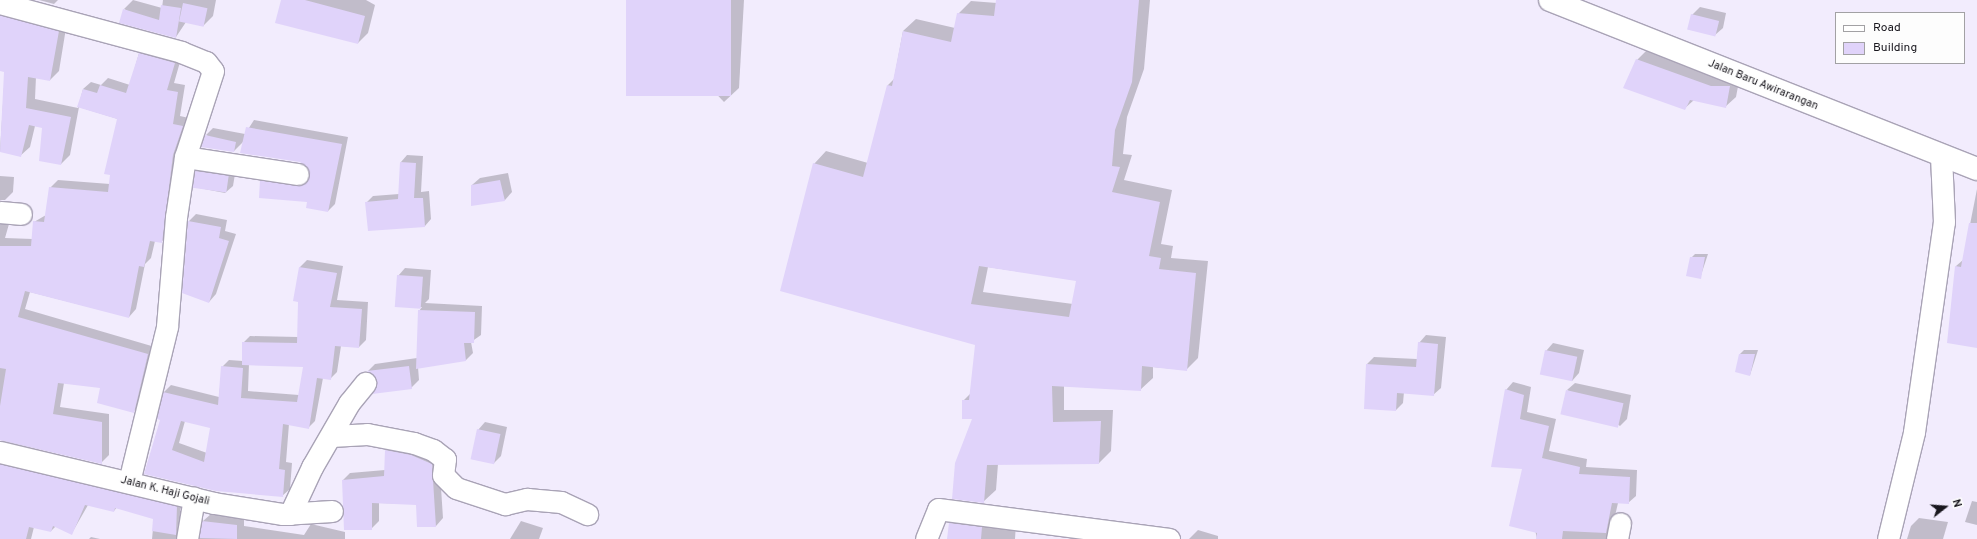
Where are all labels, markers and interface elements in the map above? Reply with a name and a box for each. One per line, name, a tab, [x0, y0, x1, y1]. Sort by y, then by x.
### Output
legend	[1835, 12, 1965, 64]
text: Road	[1873, 20, 1901, 36]
text: Building	[1873, 40, 1917, 56]
street label: Jalan Baru Awirarangan	[1706, 57, 1820, 113]
street label: Jalan K. Haji Gojali	[119, 474, 211, 508]
north arrow	[1925, 487, 1965, 527]
text: N	[1949, 498, 1964, 509]

